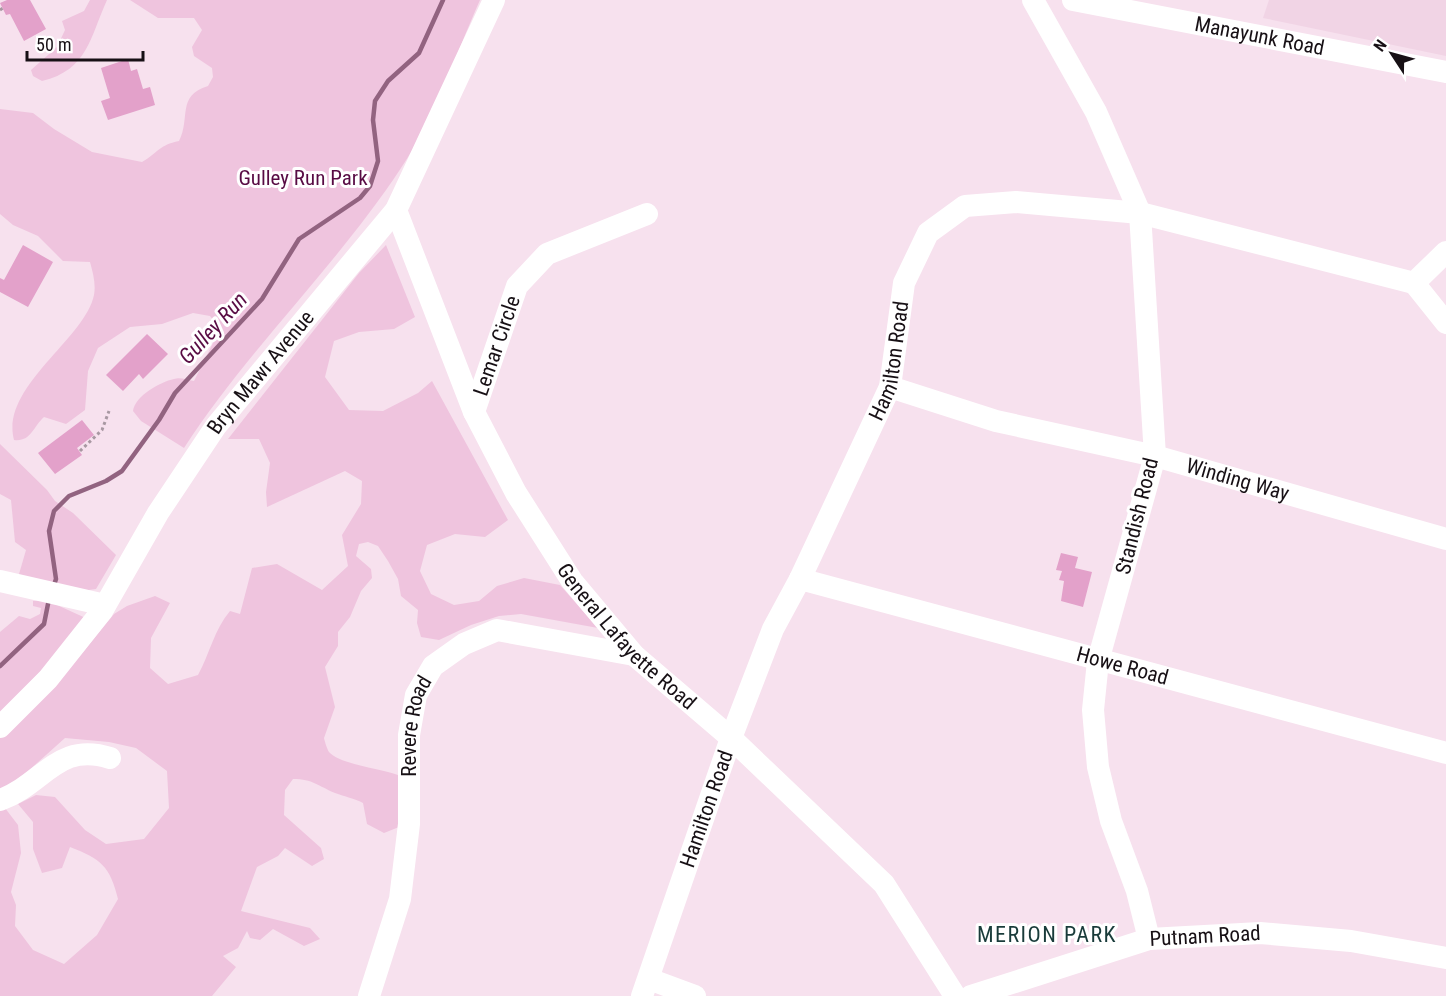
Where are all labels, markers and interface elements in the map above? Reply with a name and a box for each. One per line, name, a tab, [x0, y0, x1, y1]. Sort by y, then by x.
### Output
street label: Manayunk Road	[1193, 12, 1326, 60]
scale bar	[27, 24, 142, 62]
north arrow	[1362, 24, 1422, 84]
text: 50 m	[36, 34, 71, 55]
text: N	[1370, 36, 1391, 55]
park label: Gulley Run Park	[238, 166, 368, 190]
water label: Gulley Run	[174, 287, 252, 369]
street label: Lemar Circle	[468, 292, 525, 399]
street label: Hamilton Road	[864, 300, 913, 424]
street label: Bryn Mawr Avenue	[202, 306, 319, 438]
street label: Winding Way	[1183, 453, 1292, 506]
street label: Standish Road	[1111, 455, 1163, 577]
street label: General Lafayette Road	[552, 559, 701, 715]
street label: Howe Road	[1074, 642, 1171, 690]
street label: Revere Road	[397, 671, 437, 777]
street label: Hamilton Road	[675, 747, 738, 871]
street label: Putnam Road	[1149, 921, 1261, 951]
district label: MERION PARK	[977, 922, 1117, 947]

